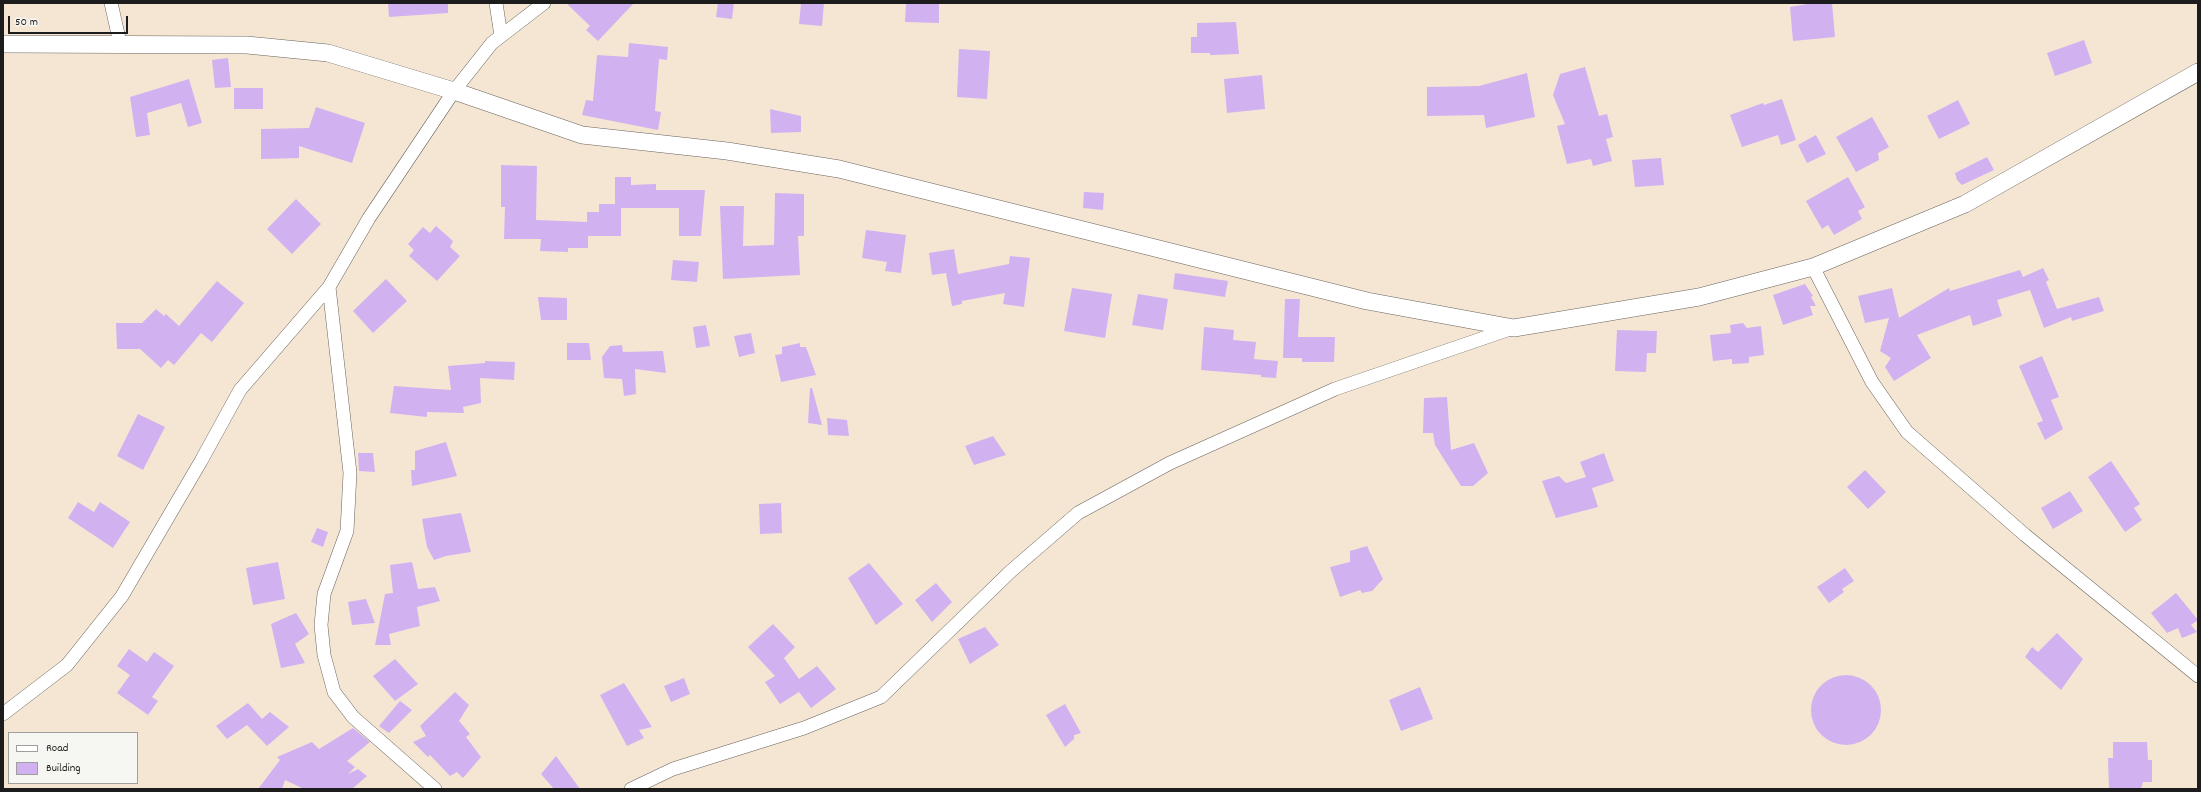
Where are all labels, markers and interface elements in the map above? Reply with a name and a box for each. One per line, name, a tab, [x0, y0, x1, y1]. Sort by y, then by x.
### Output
scale bar	[10, 8, 130, 34]
text: 50 m	[15, 14, 38, 31]
legend	[8, 732, 138, 784]
text: Road	[46, 740, 68, 757]
text: Building	[46, 760, 81, 777]

